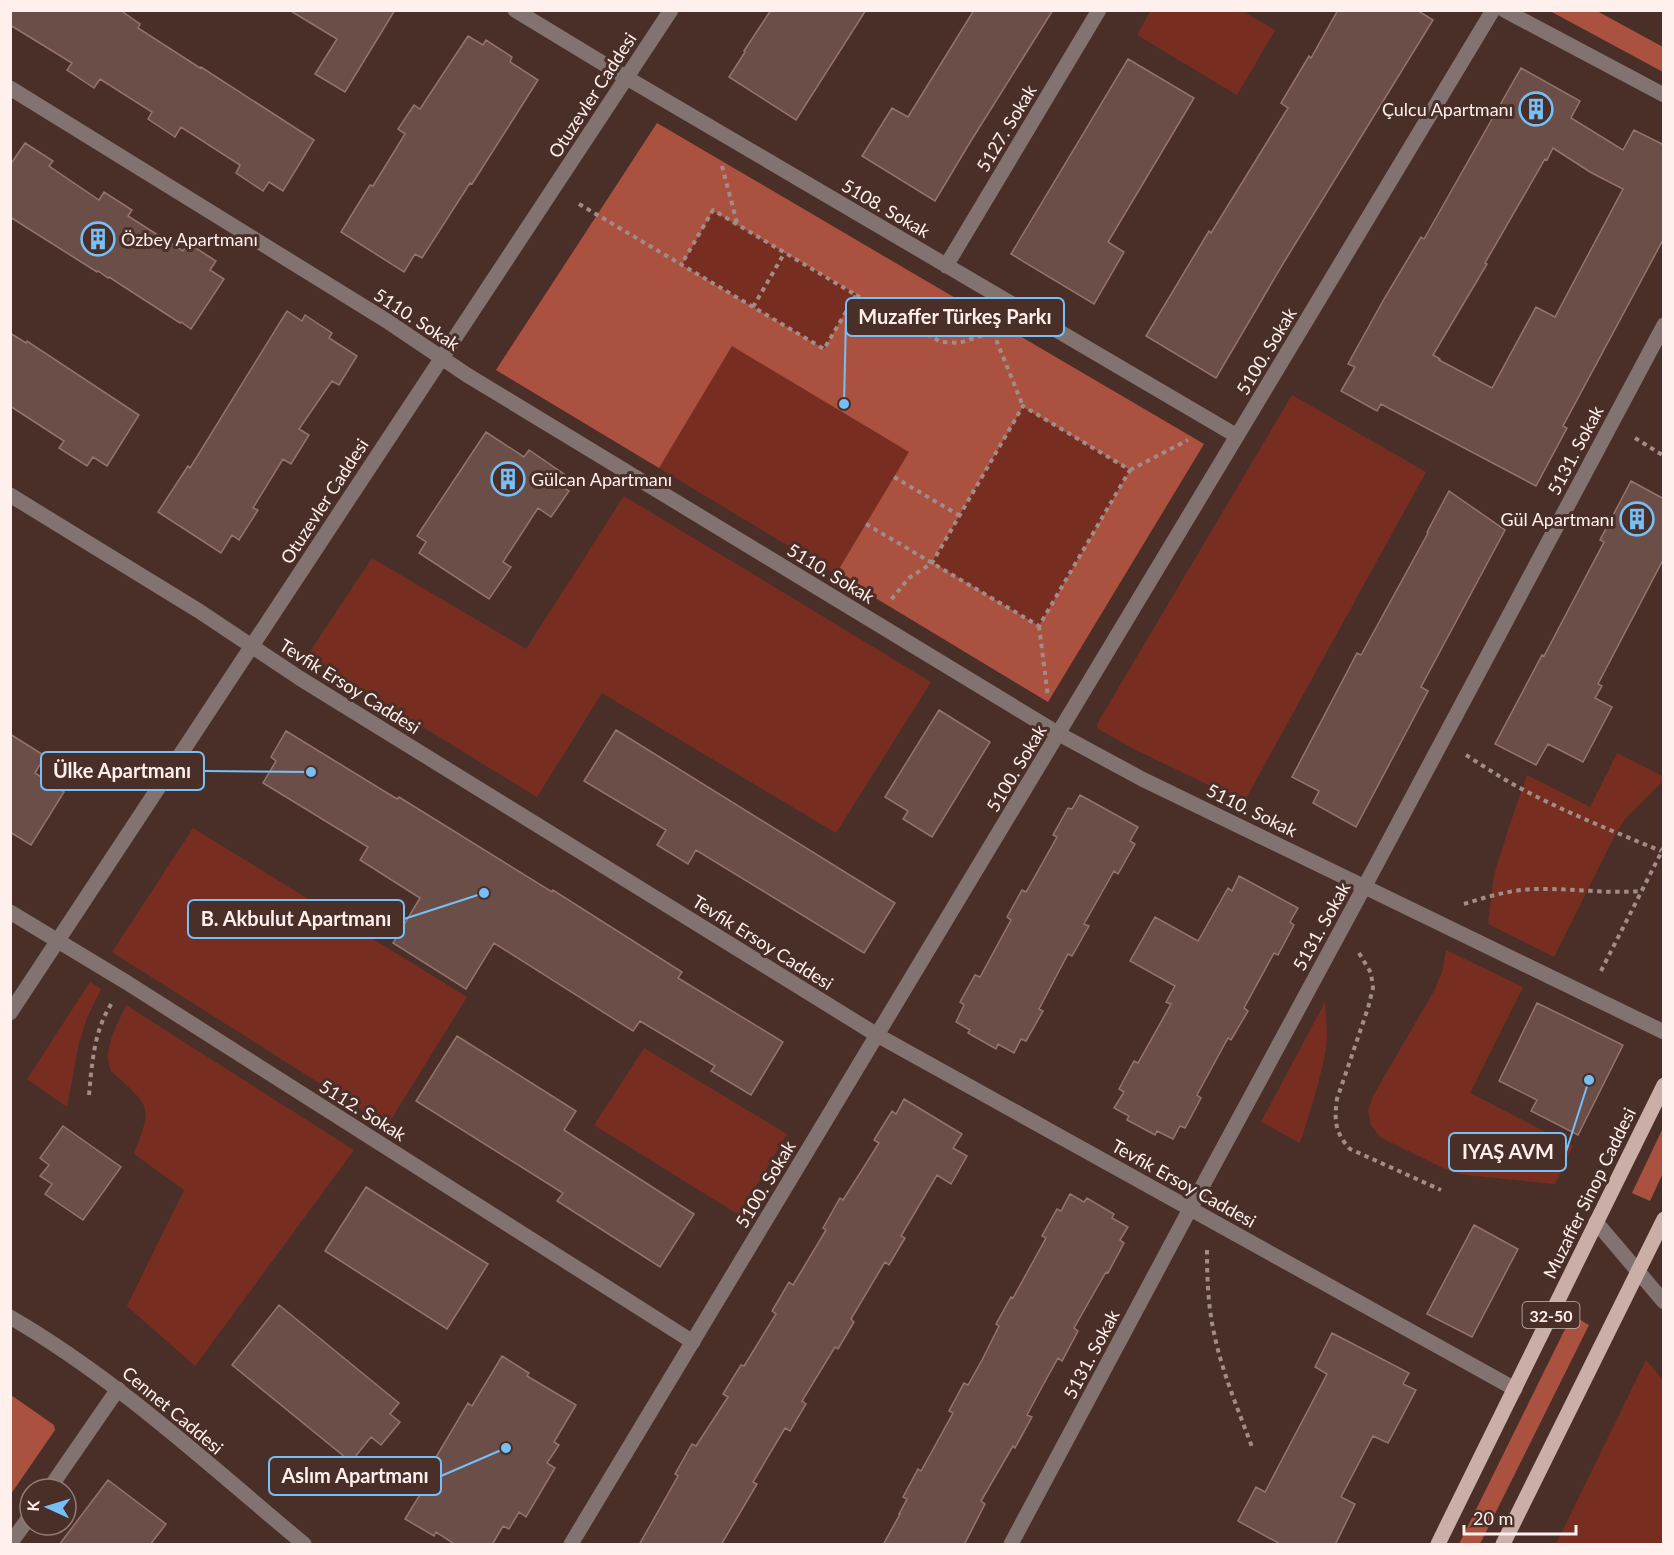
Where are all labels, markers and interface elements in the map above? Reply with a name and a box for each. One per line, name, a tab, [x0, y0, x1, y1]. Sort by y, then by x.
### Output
street label: Otuzevler Caddesi	[543, 28, 641, 162]
street label: 5127. Sokak	[971, 80, 1041, 176]
building icon: Çulcu Apartmanı	[1518, 91, 1554, 127]
place label: Çulcu Apartmanı	[1382, 98, 1513, 120]
street label: 5108. Sokak	[838, 174, 935, 242]
building icon: Özbey Apartmanı	[80, 221, 116, 257]
place label: Özbey Apartmanı	[121, 228, 258, 250]
street label: 5110. Sokak	[370, 283, 465, 355]
callout: Muzaffer Türkeş Parkı	[846, 298, 1064, 336]
street label: 5100. Sokak	[1231, 303, 1301, 399]
text: Muzaffer Türkeş Parkı	[858, 304, 1052, 328]
street label: 5131. Sokak	[1542, 401, 1608, 498]
street label: Otuzevler Caddesi	[275, 434, 373, 568]
building icon: Gülcan Apartmanı	[490, 461, 526, 497]
place label: Gülcan Apartmanı	[531, 468, 672, 490]
building icon: Gül Apartmanı	[1619, 501, 1655, 537]
place label: Gül Apartmanı	[1500, 508, 1614, 530]
street label: 5110. Sokak	[783, 538, 879, 608]
street label: Tevfik Ersoy Caddesi	[276, 634, 424, 738]
street label: 5100. Sokak	[981, 720, 1051, 816]
callout: Ülke Apartmanı	[41, 752, 204, 790]
text: Ülke Apartmanı	[53, 758, 191, 782]
street label: 5110. Sokak	[1203, 779, 1302, 842]
street label: 5131. Sokak	[1288, 877, 1355, 974]
street label: Tevfik Ersoy Caddesi	[689, 890, 837, 994]
callout: B. Akbulut Apartmanı	[188, 900, 404, 938]
text: B. Akbulut Apartmanı	[201, 906, 391, 930]
street label: 5112. Sokak	[316, 1075, 411, 1146]
street label: Muzaffer Sinop Caddesi	[1538, 1104, 1640, 1282]
callout: IYAŞ AVM	[1449, 1133, 1566, 1171]
street label: Tevfik Ersoy Caddesi	[1108, 1134, 1260, 1232]
street label: 5100. Sokak	[730, 1136, 800, 1232]
text: IYAŞ AVM	[1462, 1139, 1554, 1163]
road number: 32-50	[1522, 1302, 1580, 1328]
street label: 5131. Sokak	[1058, 1305, 1124, 1402]
street label: Cennet Caddesi	[118, 1361, 228, 1459]
callout: Aslım Apartmanı	[269, 1457, 441, 1495]
text: Aslım Apartmanı	[280, 1463, 429, 1487]
north arrow	[18, 1477, 78, 1537]
scale bar	[1464, 1498, 1576, 1536]
text: K	[23, 1499, 42, 1512]
text: 20 m	[1473, 1507, 1513, 1529]

